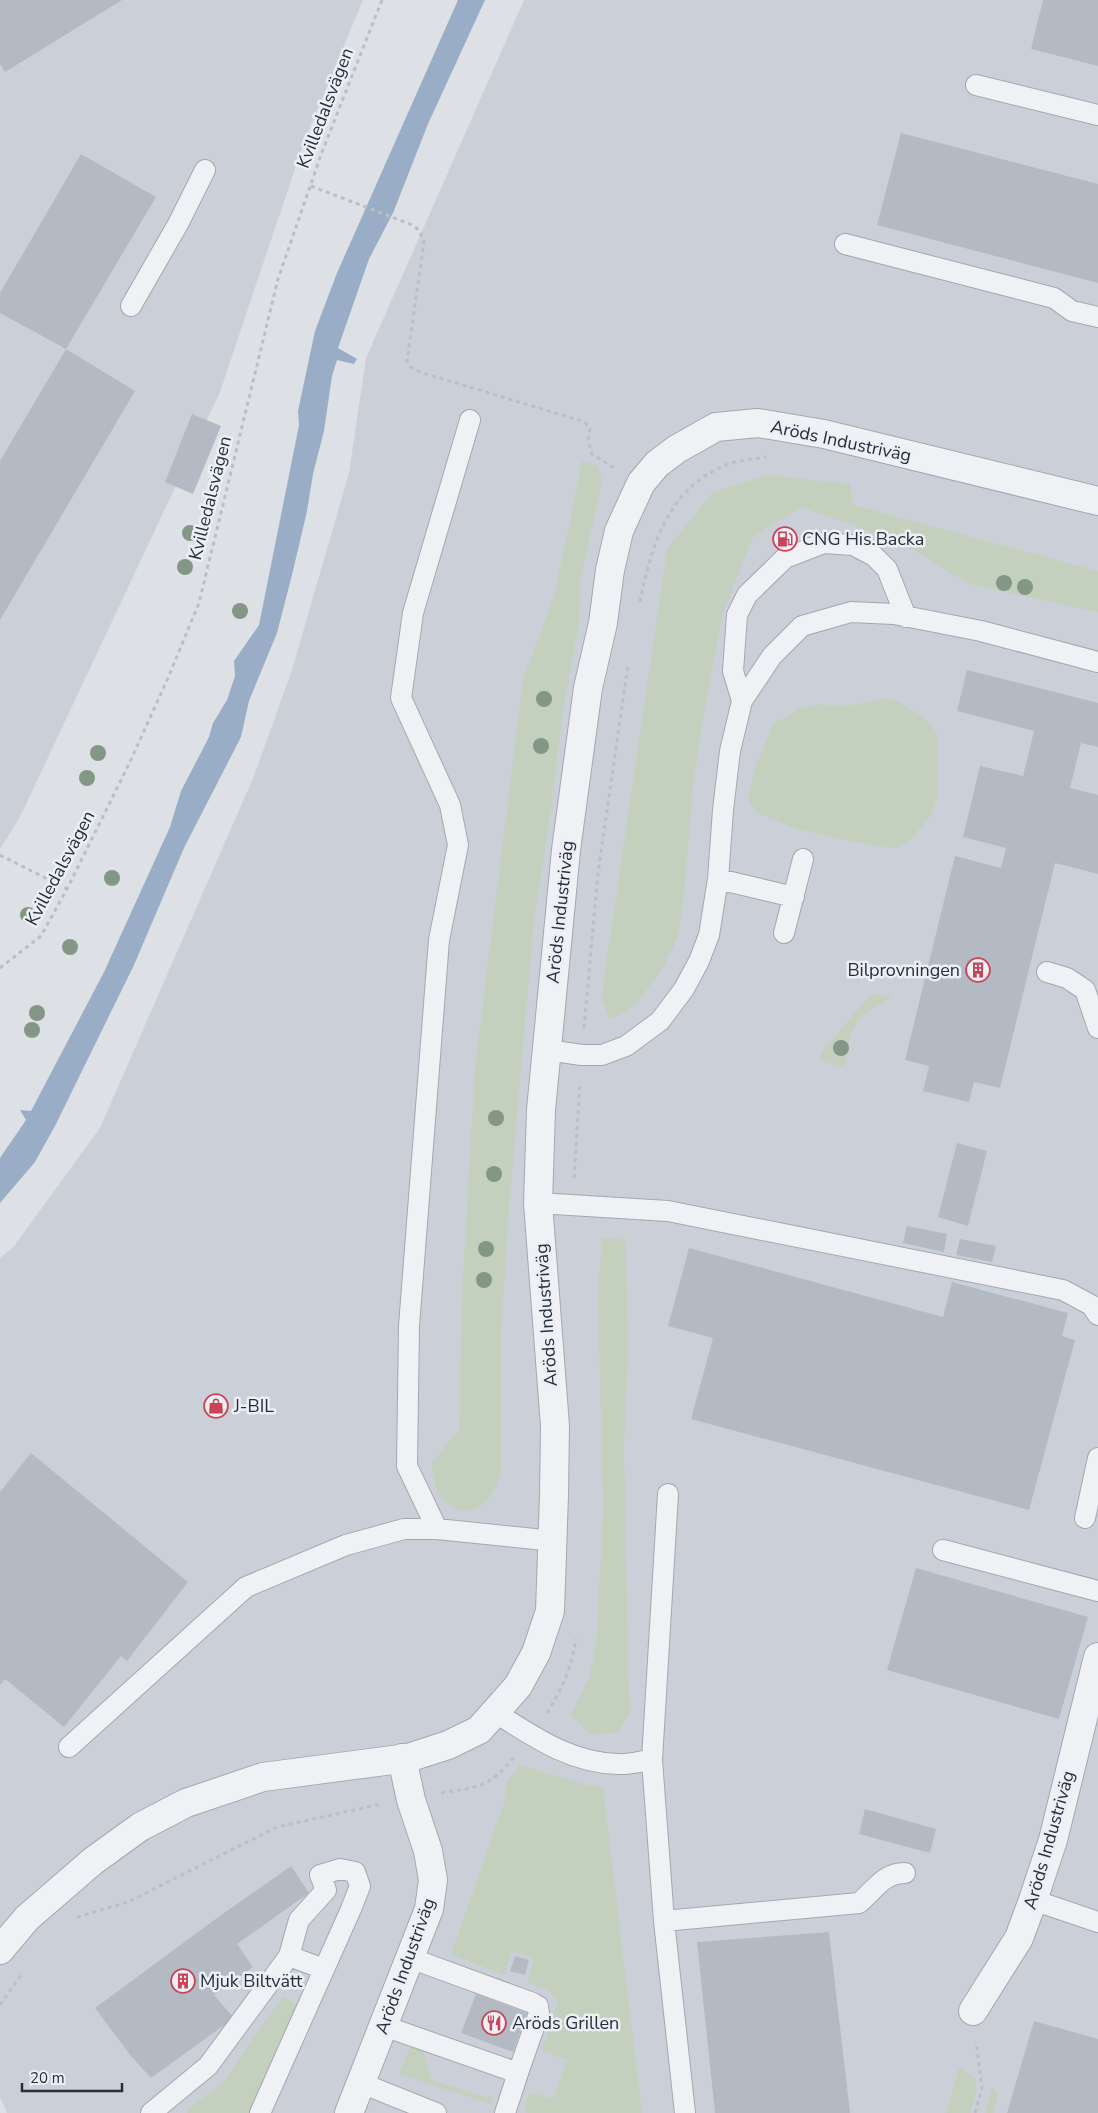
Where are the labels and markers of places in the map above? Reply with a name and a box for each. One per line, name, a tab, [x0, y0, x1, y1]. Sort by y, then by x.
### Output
fuel station icon: CNG His.Backa	[772, 526, 798, 552]
place label: CNG His.Backa	[802, 527, 924, 551]
building icon: Bilprovningen	[965, 957, 991, 983]
place label: Bilprovningen	[847, 958, 960, 982]
shop icon: J-BIL	[203, 1393, 229, 1419]
place label: J-BIL	[233, 1394, 274, 1418]
building icon: Mjuk Biltvätt	[170, 1968, 196, 1994]
place label: Mjuk Biltvätt	[200, 1969, 303, 1993]
restaurant icon: Aröds Grillen	[481, 2010, 507, 2036]
place label: Aröds Grillen	[512, 2011, 619, 2035]

